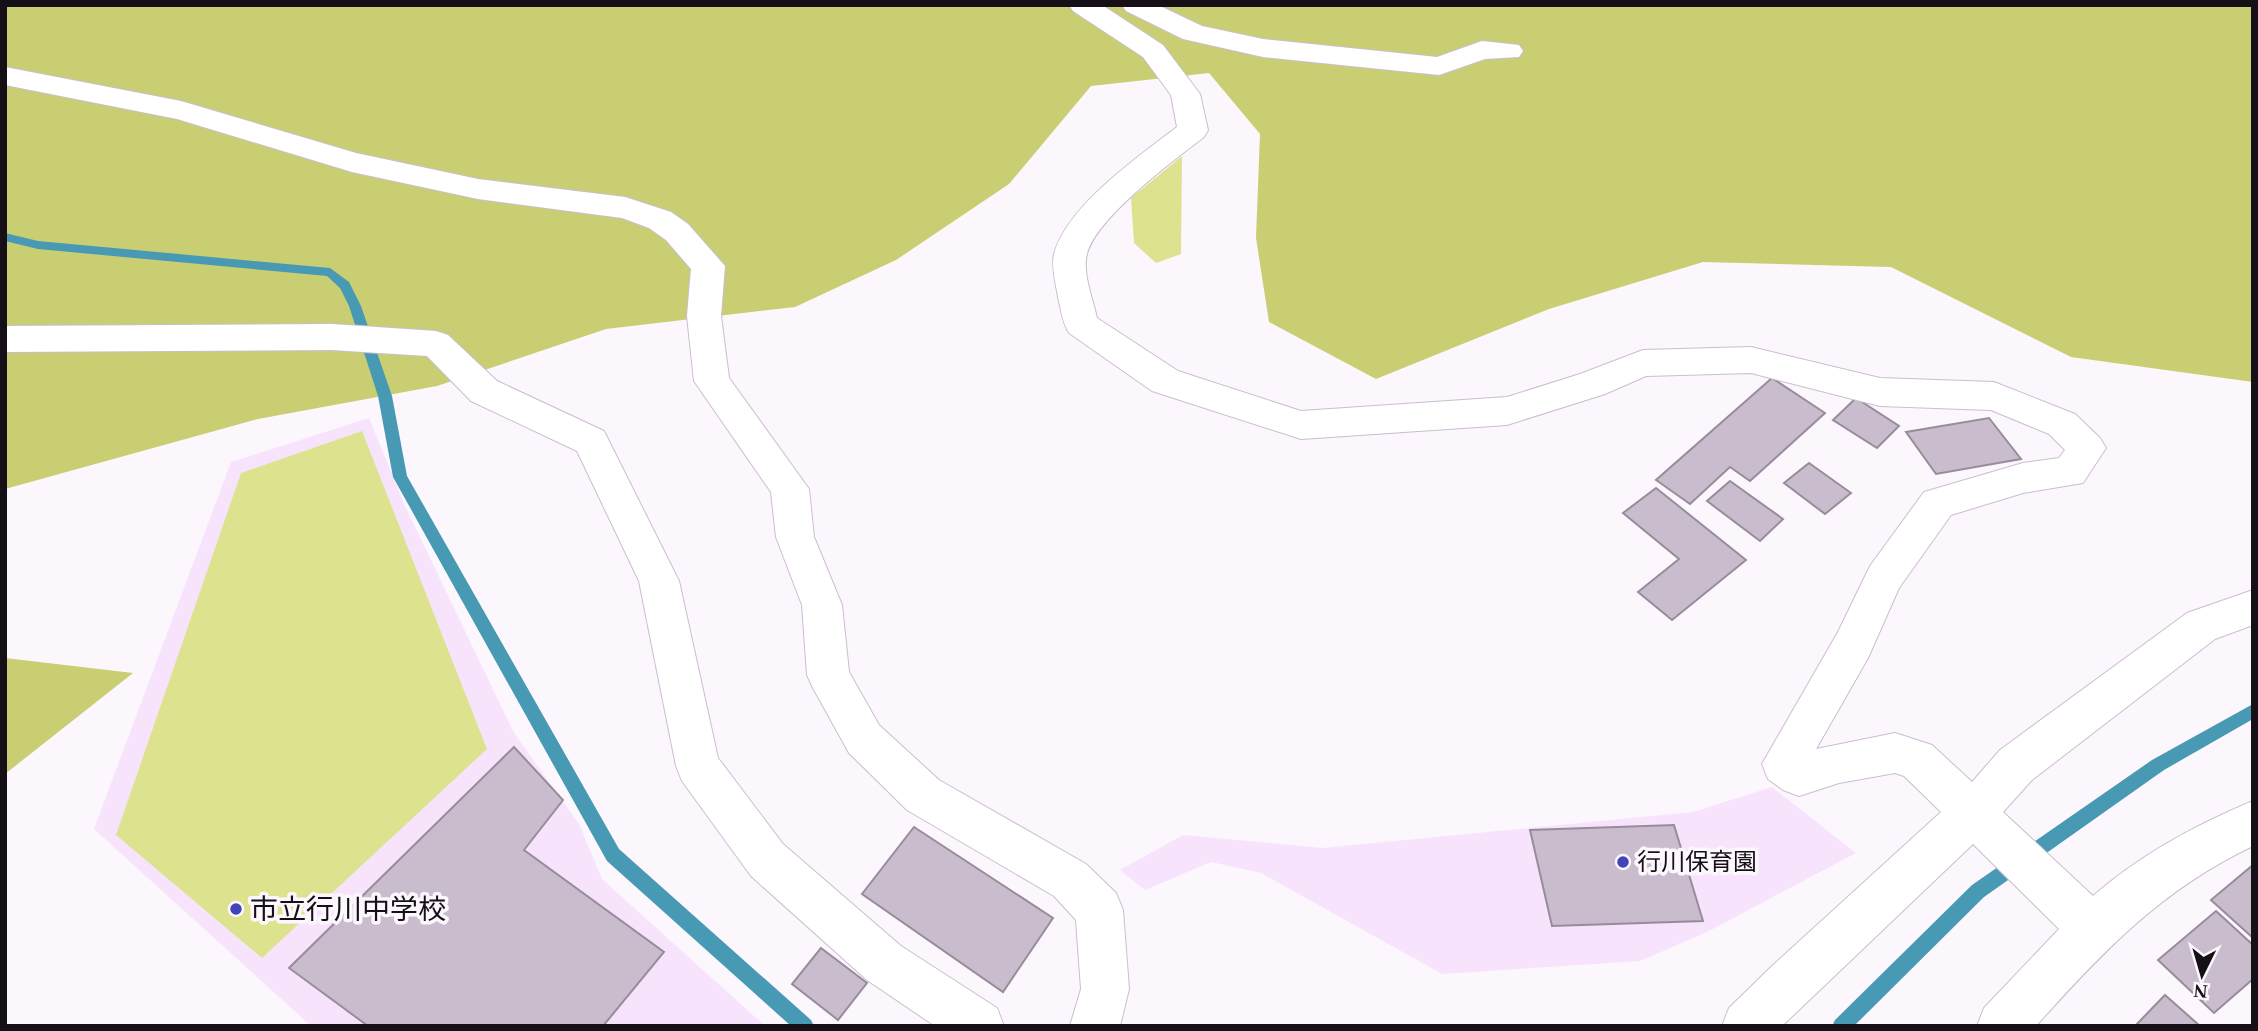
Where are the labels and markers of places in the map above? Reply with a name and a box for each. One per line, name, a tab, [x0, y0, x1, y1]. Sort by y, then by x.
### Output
place label: 行川保育園	[1637, 849, 1757, 875]
marker: 行川保育園	[1615, 854, 1631, 870]
place label: 市立行川中学校	[250, 894, 446, 925]
marker: 市立行川中学校	[228, 901, 244, 917]

